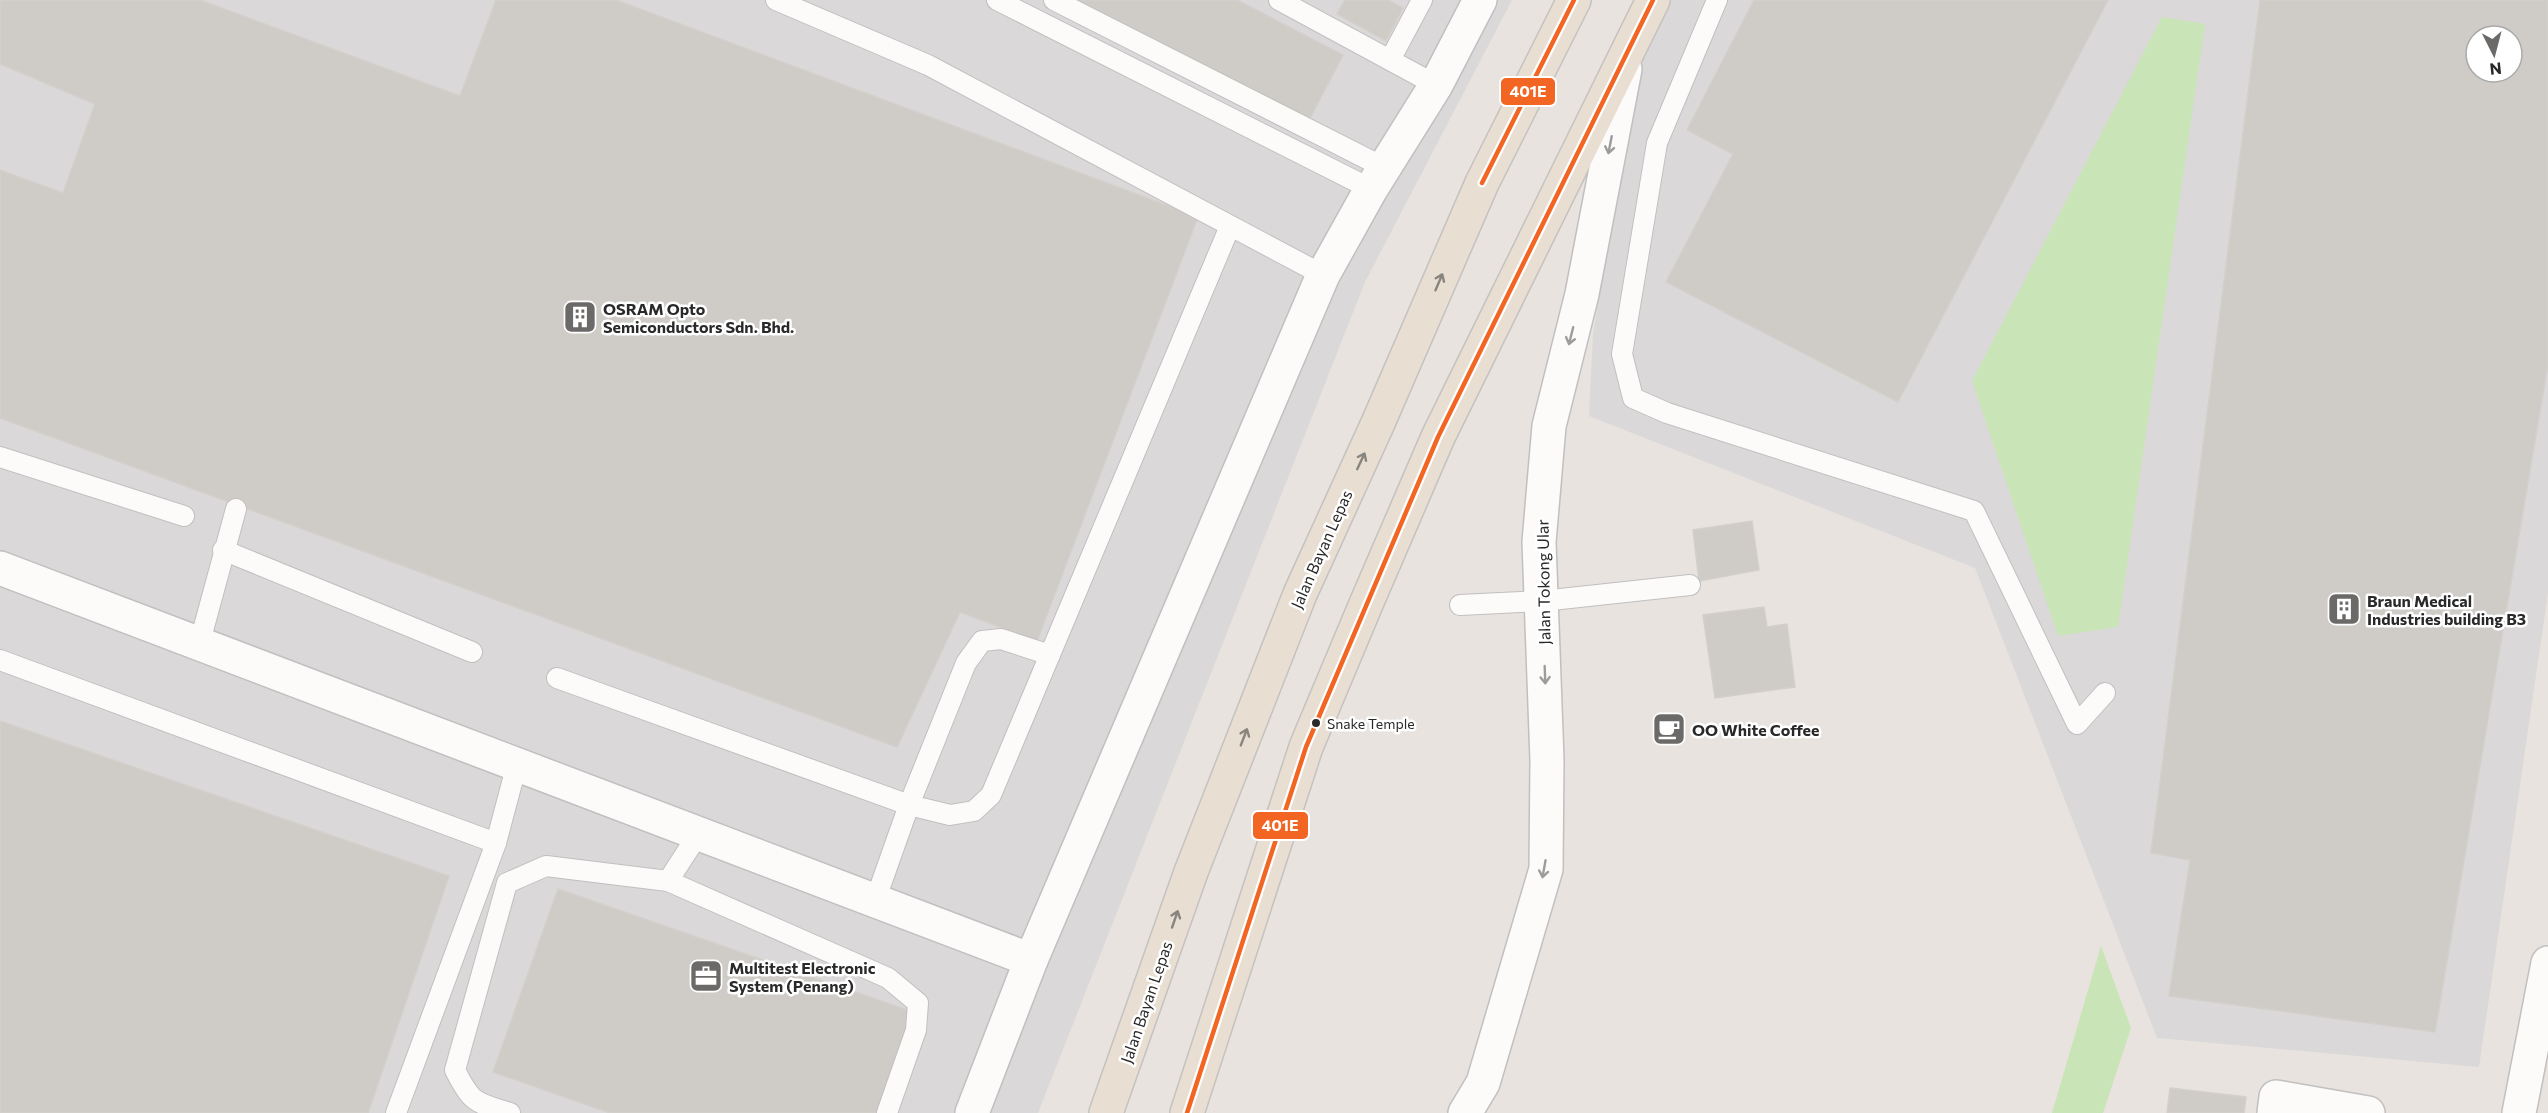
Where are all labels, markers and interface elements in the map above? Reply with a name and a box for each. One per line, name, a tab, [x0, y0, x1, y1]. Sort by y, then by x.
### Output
north arrow	[2464, 24, 2524, 84]
text: N	[2489, 59, 2503, 79]
line badge: 401E	[1500, 77, 1556, 106]
text: 401E	[1509, 81, 1547, 100]
one-way arrow	[1604, 135, 1615, 154]
one-way arrow	[1434, 274, 1445, 292]
building icon: OSRAM Opto Semiconductors Sdn. Bhd.	[562, 299, 598, 335]
place label: OSRAM Opto Semiconductors Sdn. Bhd.	[603, 299, 794, 336]
one-way arrow	[1565, 326, 1577, 345]
one-way arrow	[1355, 452, 1367, 470]
street label: Jalan Bayan Lepas	[1286, 487, 1356, 611]
street label: Jalan Tokong Ular	[1532, 518, 1554, 645]
building icon: Braun Medical Industries building B3	[2326, 591, 2362, 627]
place label: Braun Medical Industries building B3	[2367, 591, 2526, 628]
one-way arrow	[1539, 664, 1551, 684]
cafe icon: OO White Coffee	[1651, 711, 1687, 747]
place label: Snake Temple	[1327, 715, 1415, 732]
marker: Snake Temple	[1310, 717, 1322, 729]
place label: OO White Coffee	[1692, 720, 1819, 739]
one-way arrow	[1239, 728, 1250, 747]
line badge: 401E	[1252, 811, 1309, 840]
text: 401E	[1261, 815, 1299, 834]
one-way arrow	[1538, 859, 1549, 879]
one-way arrow	[1170, 910, 1181, 929]
street label: Jalan Bayan Lepas	[1116, 939, 1176, 1065]
office icon: Multitest Electronic System (Penang)	[688, 958, 724, 994]
place label: Multitest Electronic System (Penang)	[729, 958, 876, 995]

